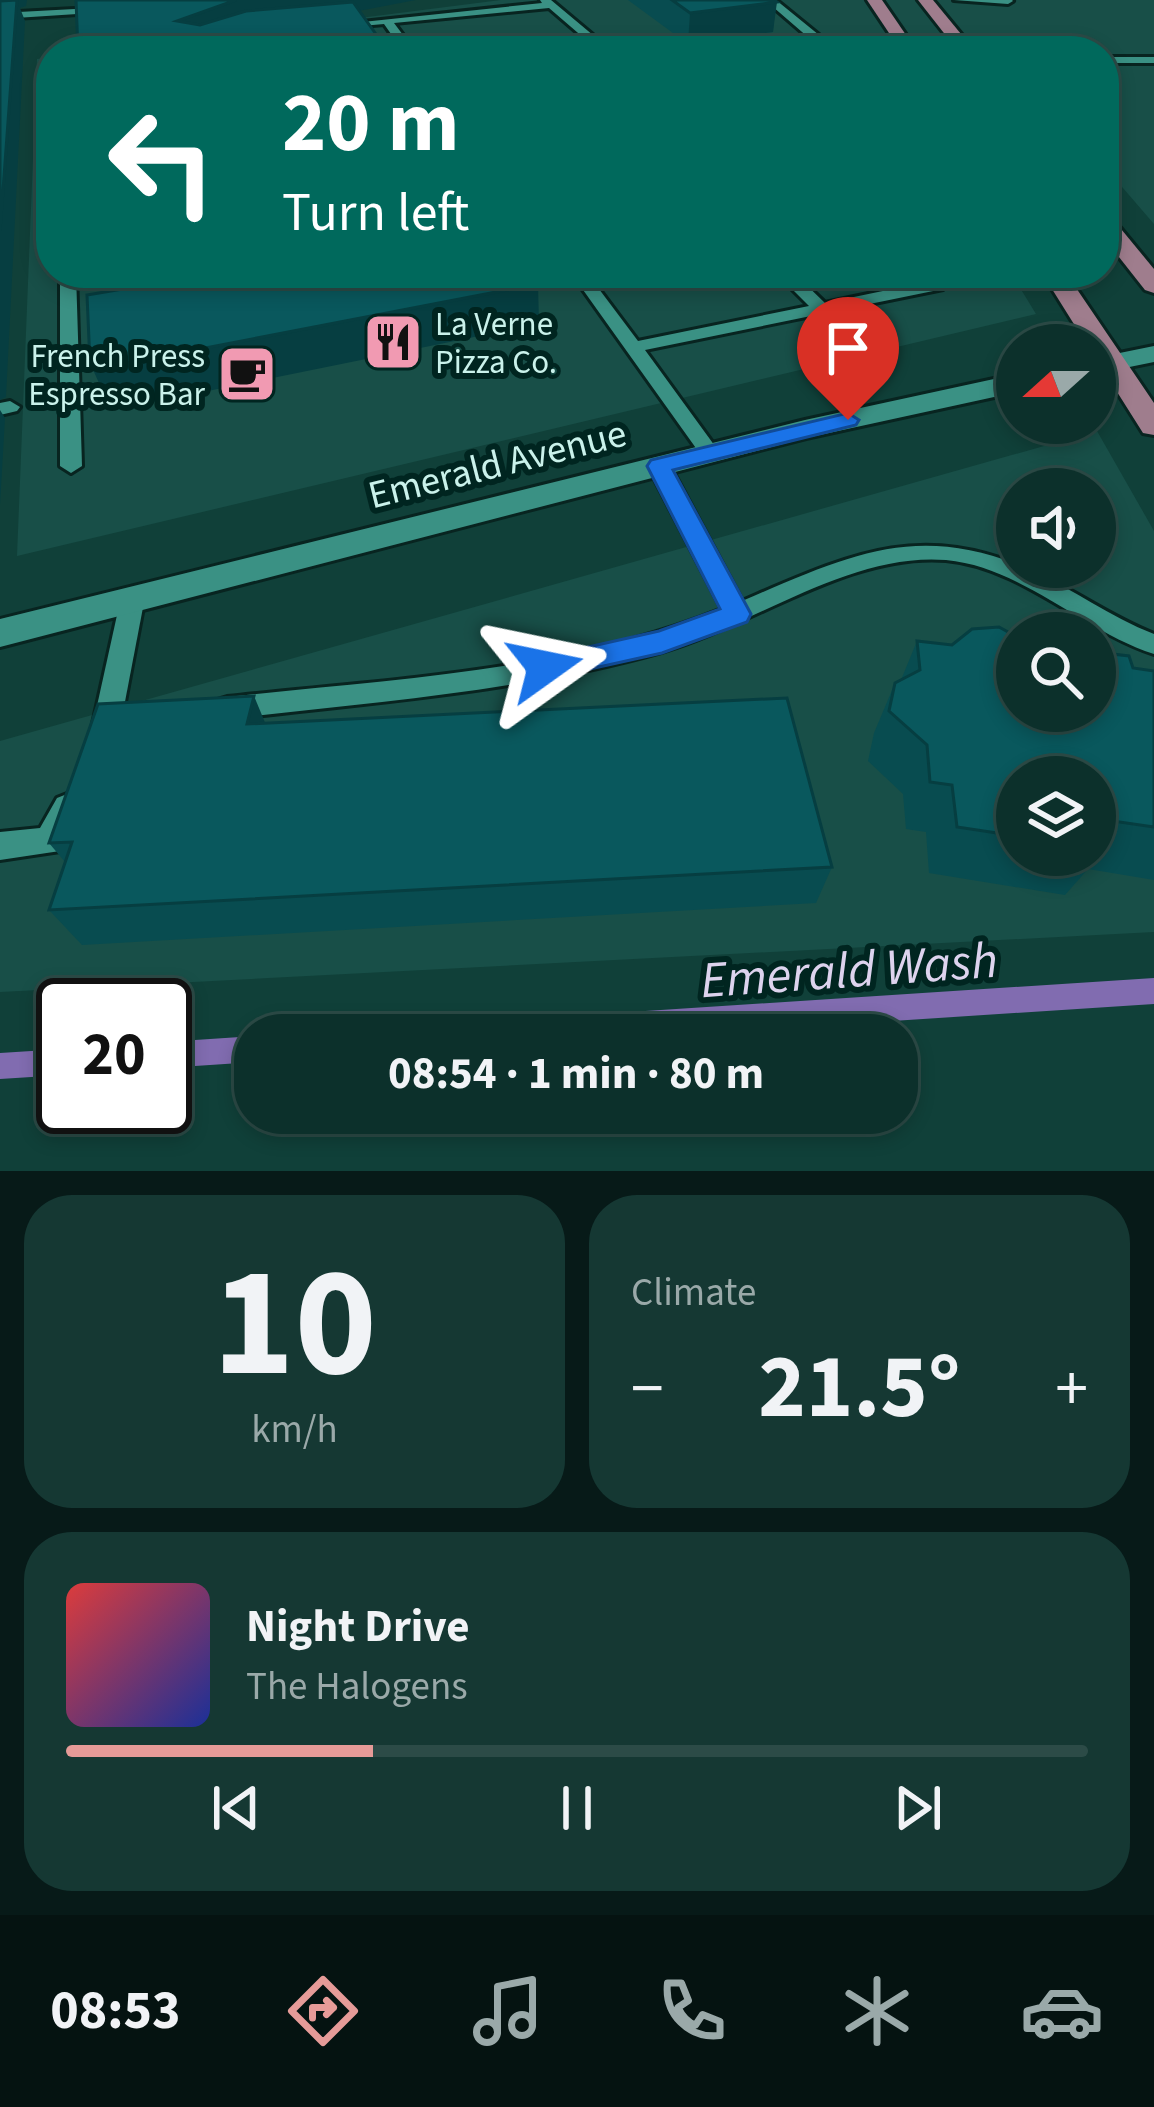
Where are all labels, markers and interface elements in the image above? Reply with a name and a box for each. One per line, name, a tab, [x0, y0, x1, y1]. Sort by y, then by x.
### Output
text: 20 m	[282, 64, 460, 184]
icon: left	[84, 84, 240, 240]
text: Turn left	[282, 175, 469, 252]
pin	[797, 297, 899, 420]
place label: La Verne Pizza Co.	[435, 301, 557, 386]
restaurant icon: La Verne Pizza Co.	[362, 311, 424, 373]
icon: arrive	[815, 315, 881, 381]
north arrow	[996, 324, 1116, 444]
map controls	[996, 324, 1116, 876]
place label: French Press Espresso Bar	[28, 333, 206, 418]
cafe icon: French Press Espresso Bar	[216, 343, 278, 405]
street label: Emerald Avenue	[363, 406, 632, 524]
button: sound	[996, 468, 1116, 588]
position arrow	[482, 604, 608, 730]
button: search	[996, 612, 1116, 732]
button: layers	[996, 756, 1116, 876]
water label: Emerald Wash	[698, 925, 1000, 1017]
speed limit sign: 20	[36, 978, 192, 1134]
text: 08:54 · 1 min · 80 m	[388, 1042, 764, 1106]
text: 10	[212, 1213, 377, 1435]
text: Climate	[631, 1265, 756, 1321]
text: 21.5°	[758, 1324, 961, 1452]
text: −	[631, 1342, 664, 1436]
text: +	[1055, 1342, 1088, 1436]
text: km/h	[251, 1402, 338, 1458]
text: Night Drive	[246, 1595, 470, 1659]
text: The Halogens	[246, 1659, 468, 1715]
icon: previous	[203, 1775, 269, 1841]
icon: pause	[544, 1775, 610, 1841]
icon: next	[885, 1775, 951, 1841]
icon: directions	[281, 1969, 365, 2053]
icon: music	[466, 1969, 550, 2053]
icon: phone	[650, 1969, 734, 2053]
icon: climate	[835, 1969, 919, 2053]
icon: car	[1020, 1969, 1104, 2053]
text: 08:53	[50, 1973, 181, 2050]

